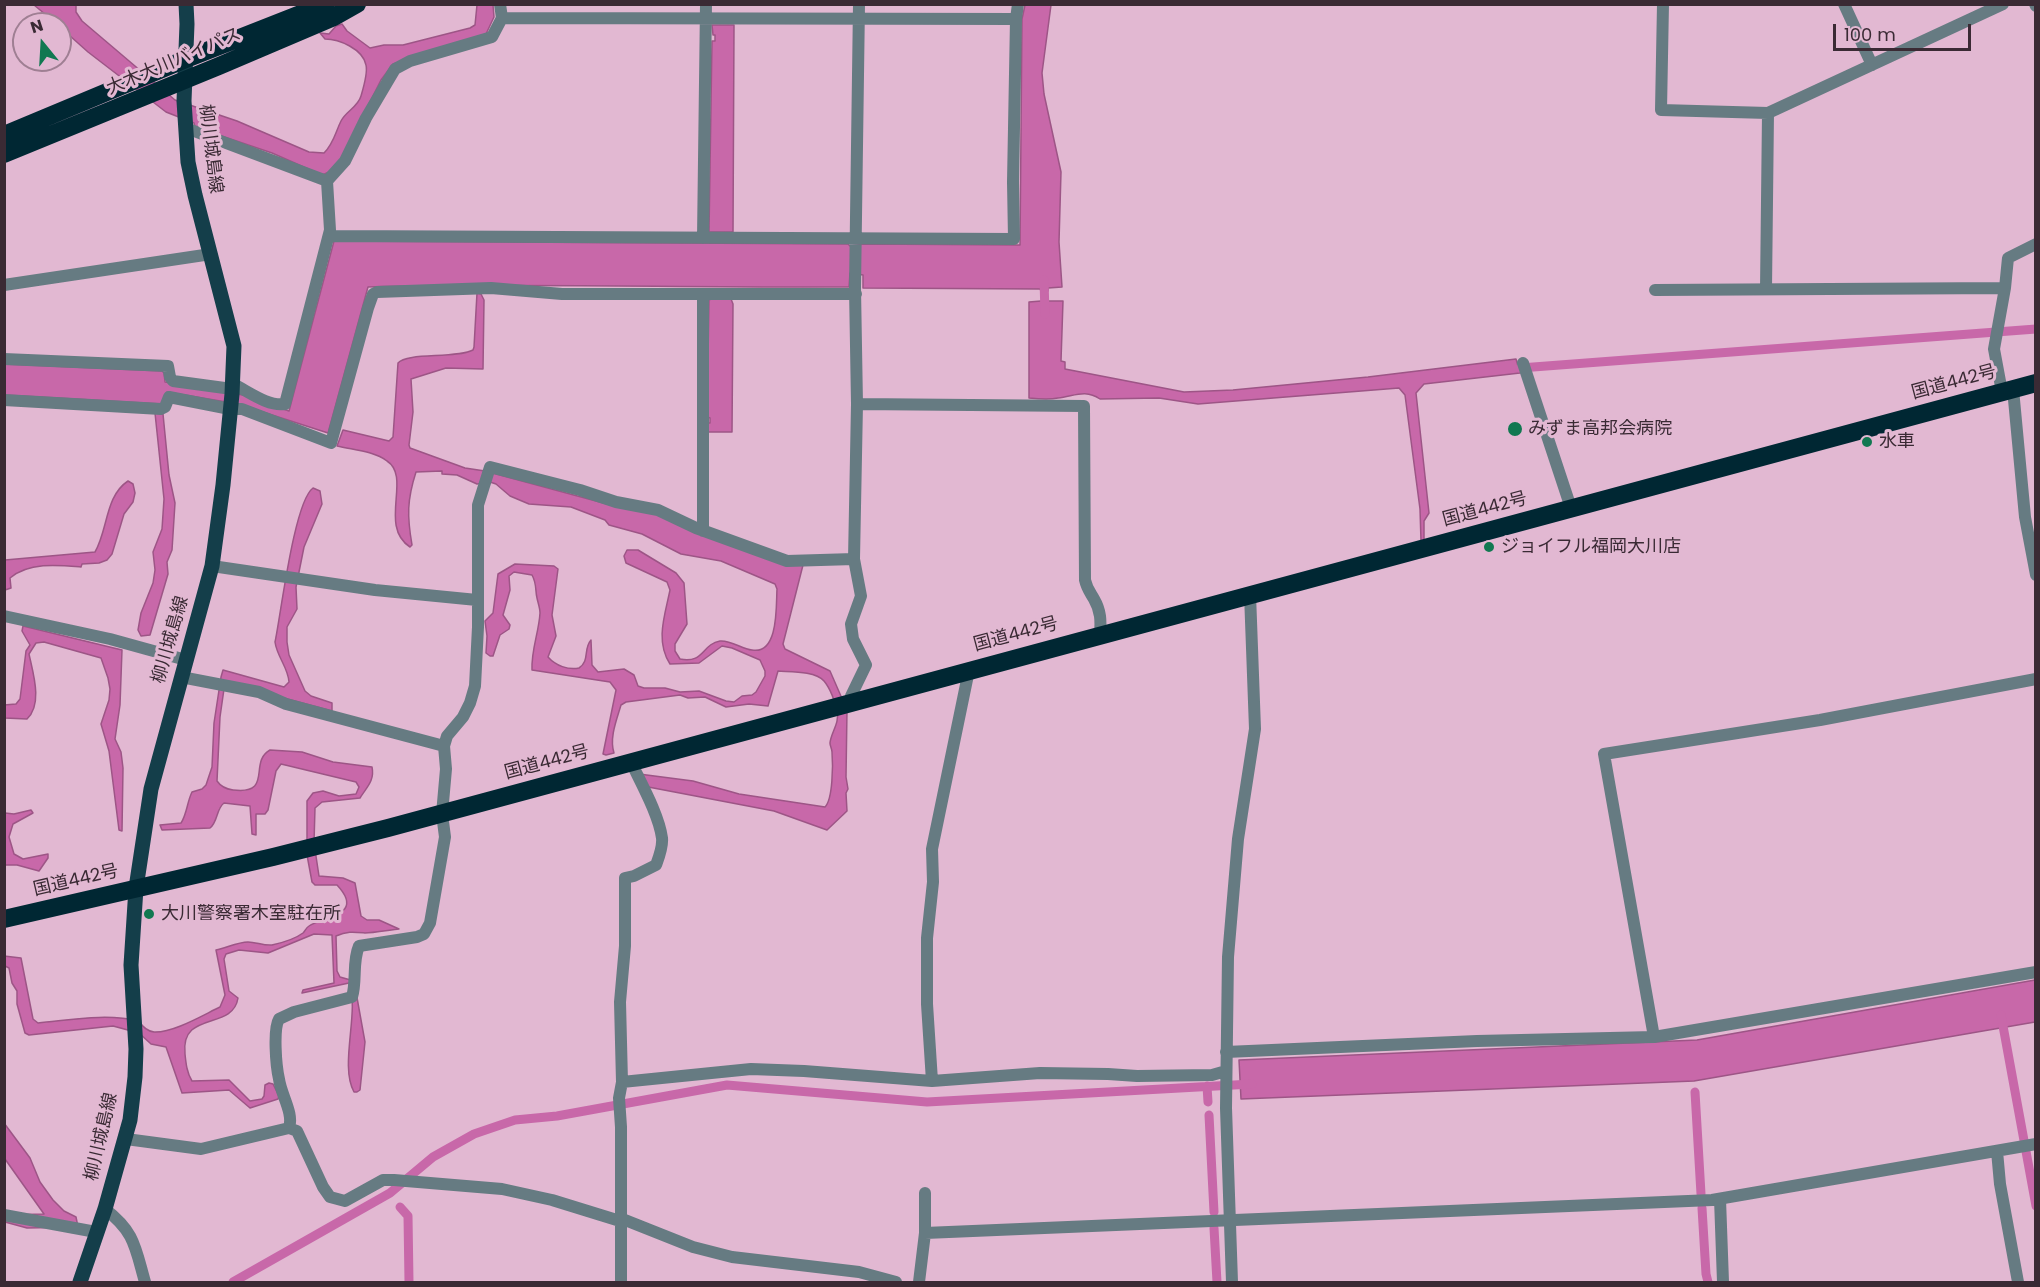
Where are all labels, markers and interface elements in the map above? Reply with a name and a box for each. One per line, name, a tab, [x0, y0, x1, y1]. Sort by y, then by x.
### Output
north arrow	[12, 12, 72, 72]
scale bar	[1836, 12, 1974, 50]
text: N	[28, 14, 46, 39]
text: 100 m	[1844, 22, 1896, 47]
street label: 大木大川バイパス	[104, 24, 244, 100]
street label: 柳川城島線	[194, 103, 226, 195]
street label: 国道442号	[1909, 361, 1999, 405]
place label: みずま高邦会病院	[1528, 418, 1672, 440]
marker: みずま高邦会病院	[1506, 420, 1524, 438]
place label: 水車	[1879, 431, 1915, 453]
marker: 水車	[1860, 435, 1874, 449]
street label: 国道442号	[1440, 488, 1530, 532]
place label: ジョイフル福岡大川店	[1501, 536, 1681, 558]
marker: ジョイフル福岡大川店	[1482, 540, 1496, 554]
street label: 柳川城島線	[148, 594, 194, 686]
street label: 国道442号	[971, 613, 1061, 657]
street label: 国道442号	[502, 741, 592, 785]
street label: 国道442号	[31, 861, 121, 901]
place label: 大川警察署木室駐在所	[161, 903, 341, 925]
marker: 大川警察署木室駐在所	[142, 907, 156, 921]
street label: 柳川城島線	[81, 1091, 123, 1183]

